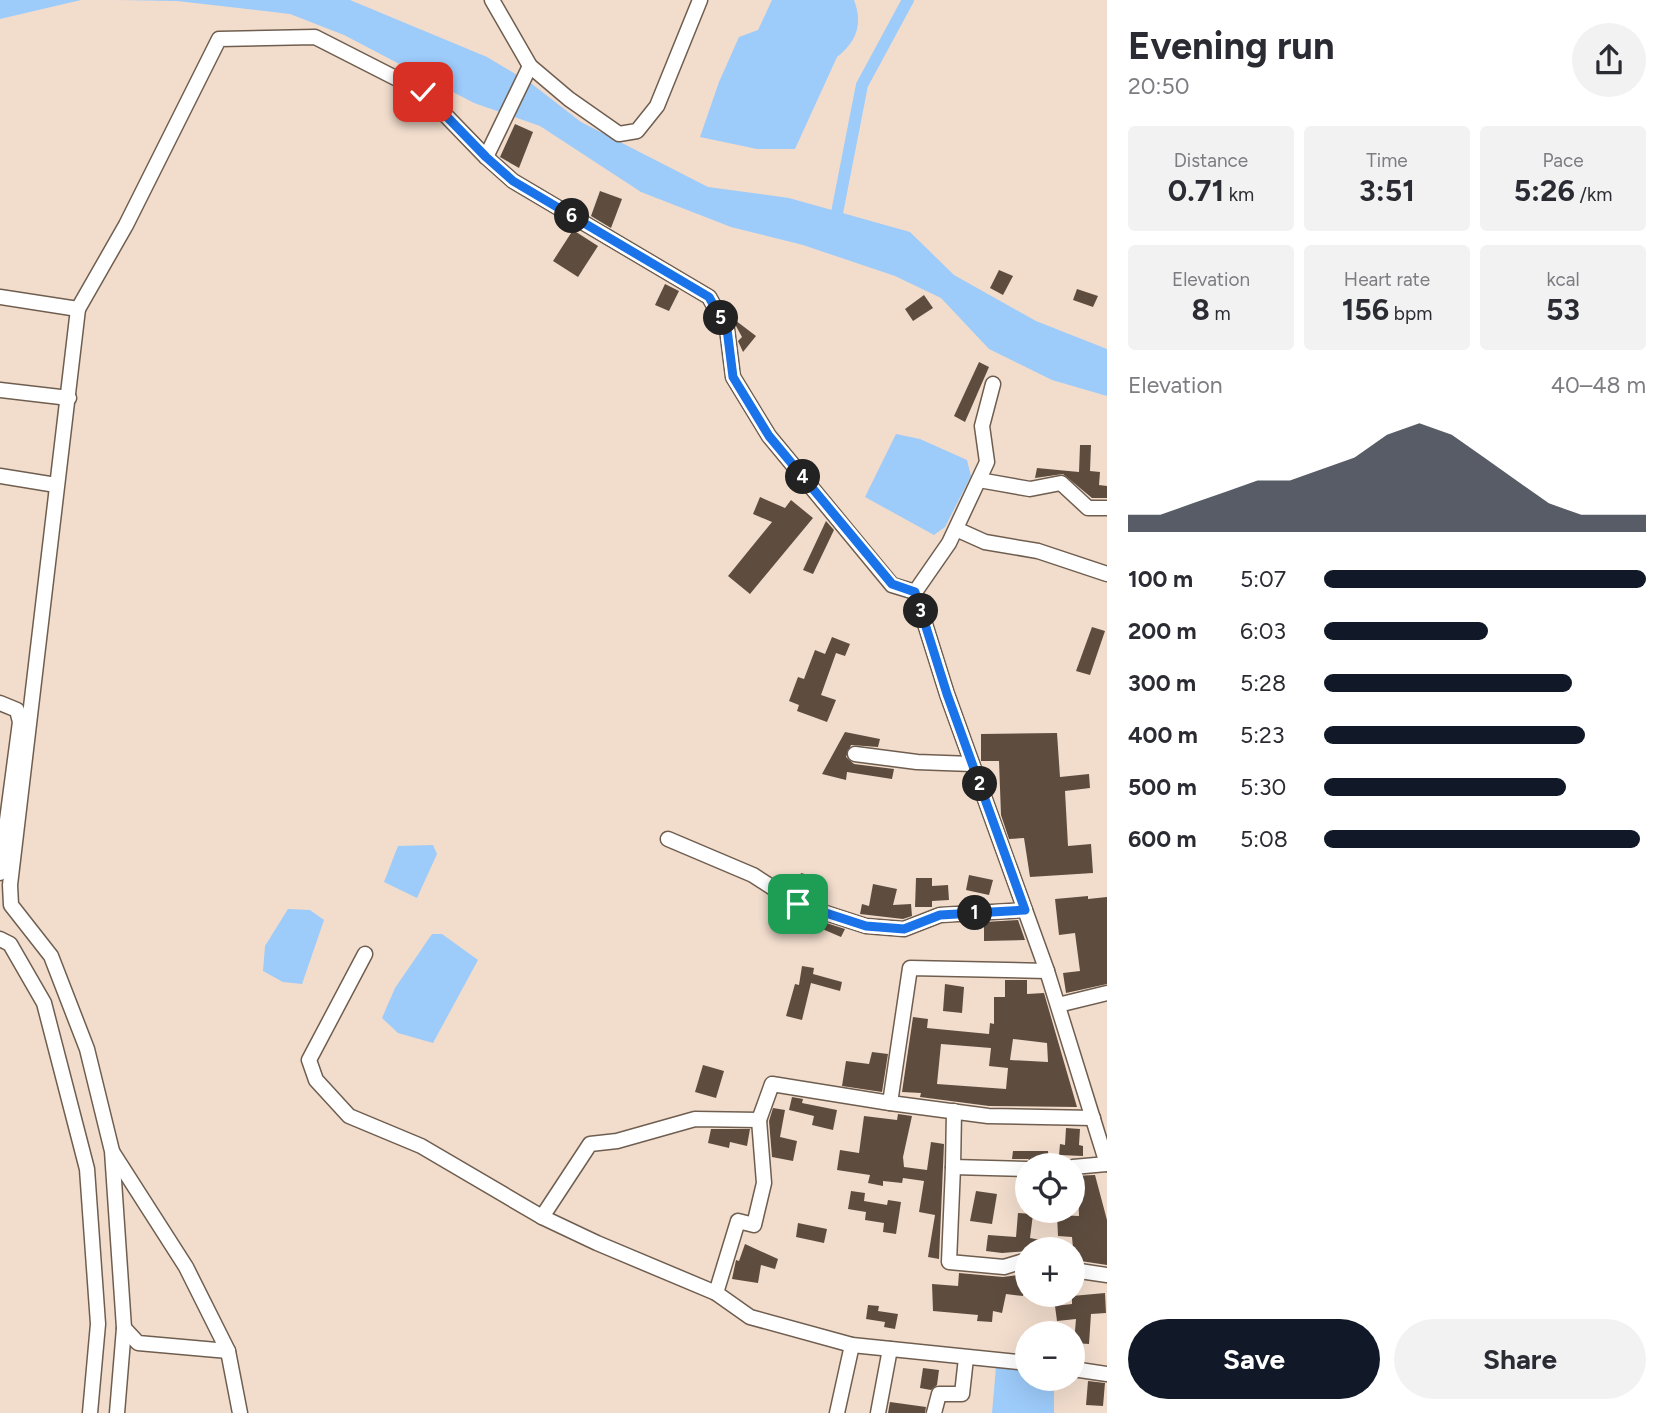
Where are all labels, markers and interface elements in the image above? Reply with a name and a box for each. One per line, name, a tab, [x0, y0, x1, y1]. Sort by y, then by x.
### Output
text: Evening run	[1128, 23, 1335, 69]
button: share	[1572, 23, 1646, 97]
pin	[393, 62, 453, 122]
text: 20:50	[1128, 72, 1189, 100]
icon: check	[404, 73, 442, 111]
text: Distance	[1174, 149, 1248, 172]
text: Time	[1366, 149, 1408, 172]
text: Pace	[1542, 149, 1584, 172]
text: 0.71	[1168, 172, 1224, 209]
text: 3:51	[1359, 172, 1415, 209]
text: 5:26	[1514, 172, 1575, 209]
text: km	[1224, 183, 1254, 206]
text: /km	[1575, 183, 1612, 206]
pin: 6	[554, 198, 590, 234]
text: 6	[566, 204, 577, 227]
text: Elevation	[1172, 268, 1250, 291]
text: Heart rate	[1344, 268, 1430, 291]
text: kcal	[1546, 268, 1580, 291]
text: 8	[1191, 291, 1210, 328]
text: 156	[1342, 291, 1389, 328]
text: 53	[1546, 291, 1580, 328]
pin: 5	[704, 300, 738, 336]
text: m	[1210, 302, 1231, 325]
text: bpm	[1389, 302, 1432, 325]
text: 5	[715, 306, 726, 329]
text: Elevation	[1128, 371, 1223, 399]
text: 40–48 m	[1551, 371, 1646, 399]
pin: 4	[786, 460, 820, 494]
text: 4	[796, 465, 809, 488]
text: 100 m	[1128, 565, 1193, 593]
text: 5:07	[1240, 565, 1286, 593]
pin: 3	[904, 594, 939, 628]
text: 3	[915, 599, 926, 622]
text: 200 m	[1128, 617, 1197, 645]
text: 6:03	[1240, 617, 1286, 645]
text: 300 m	[1128, 669, 1196, 697]
text: 5:28	[1240, 669, 1286, 697]
text: 400 m	[1128, 721, 1198, 749]
text: 5:23	[1240, 721, 1284, 749]
pin: 2	[962, 766, 998, 802]
text: 2	[974, 772, 985, 795]
text: 500 m	[1128, 773, 1197, 801]
text: 5:30	[1240, 773, 1286, 801]
text: 600 m	[1128, 825, 1197, 853]
text: 5:08	[1240, 825, 1288, 853]
pin	[768, 874, 828, 934]
icon: arrive	[779, 885, 817, 923]
pin: 1	[958, 895, 992, 930]
text: 1	[970, 901, 979, 924]
map controls	[1015, 1153, 1085, 1391]
button: locate	[1015, 1153, 1085, 1223]
button: +	[1015, 1237, 1085, 1307]
button: Save	[1128, 1319, 1380, 1399]
button: Share	[1394, 1319, 1646, 1399]
button: −	[1015, 1321, 1085, 1391]

